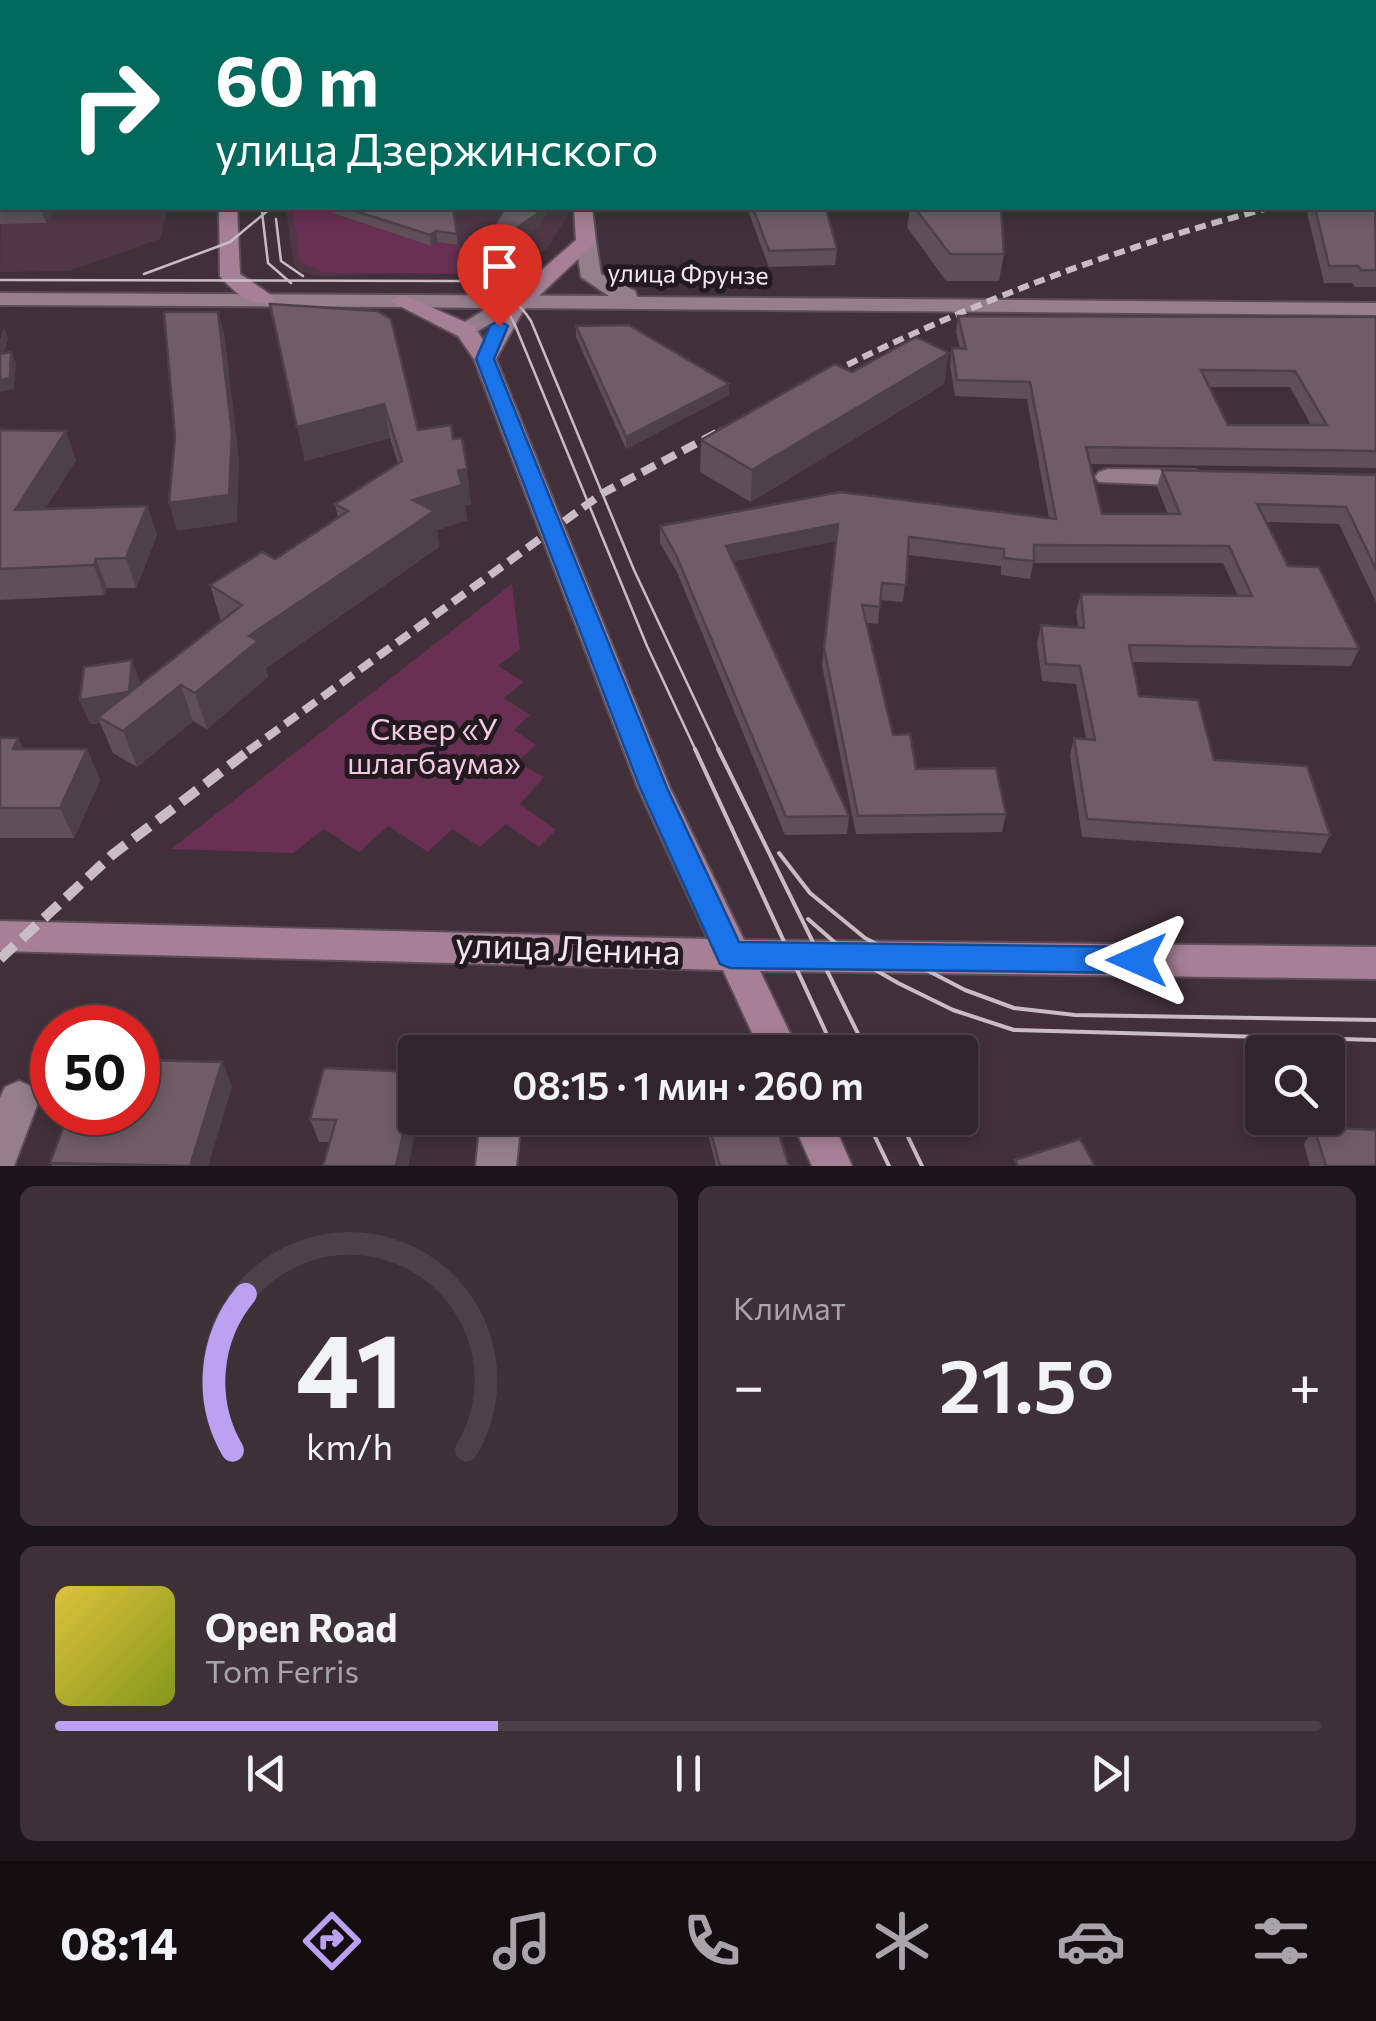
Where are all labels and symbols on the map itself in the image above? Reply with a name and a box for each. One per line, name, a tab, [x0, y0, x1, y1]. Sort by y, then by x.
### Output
pin	[457, 224, 542, 327]
street label: улица Фрунзе	[607, 257, 769, 289]
park label: Сквер «У шлагбаума»	[347, 709, 521, 780]
position arrow	[1085, 908, 1189, 1012]
street label: улица Ленина	[455, 921, 681, 972]
speed limit sign: 50	[30, 1005, 160, 1135]

